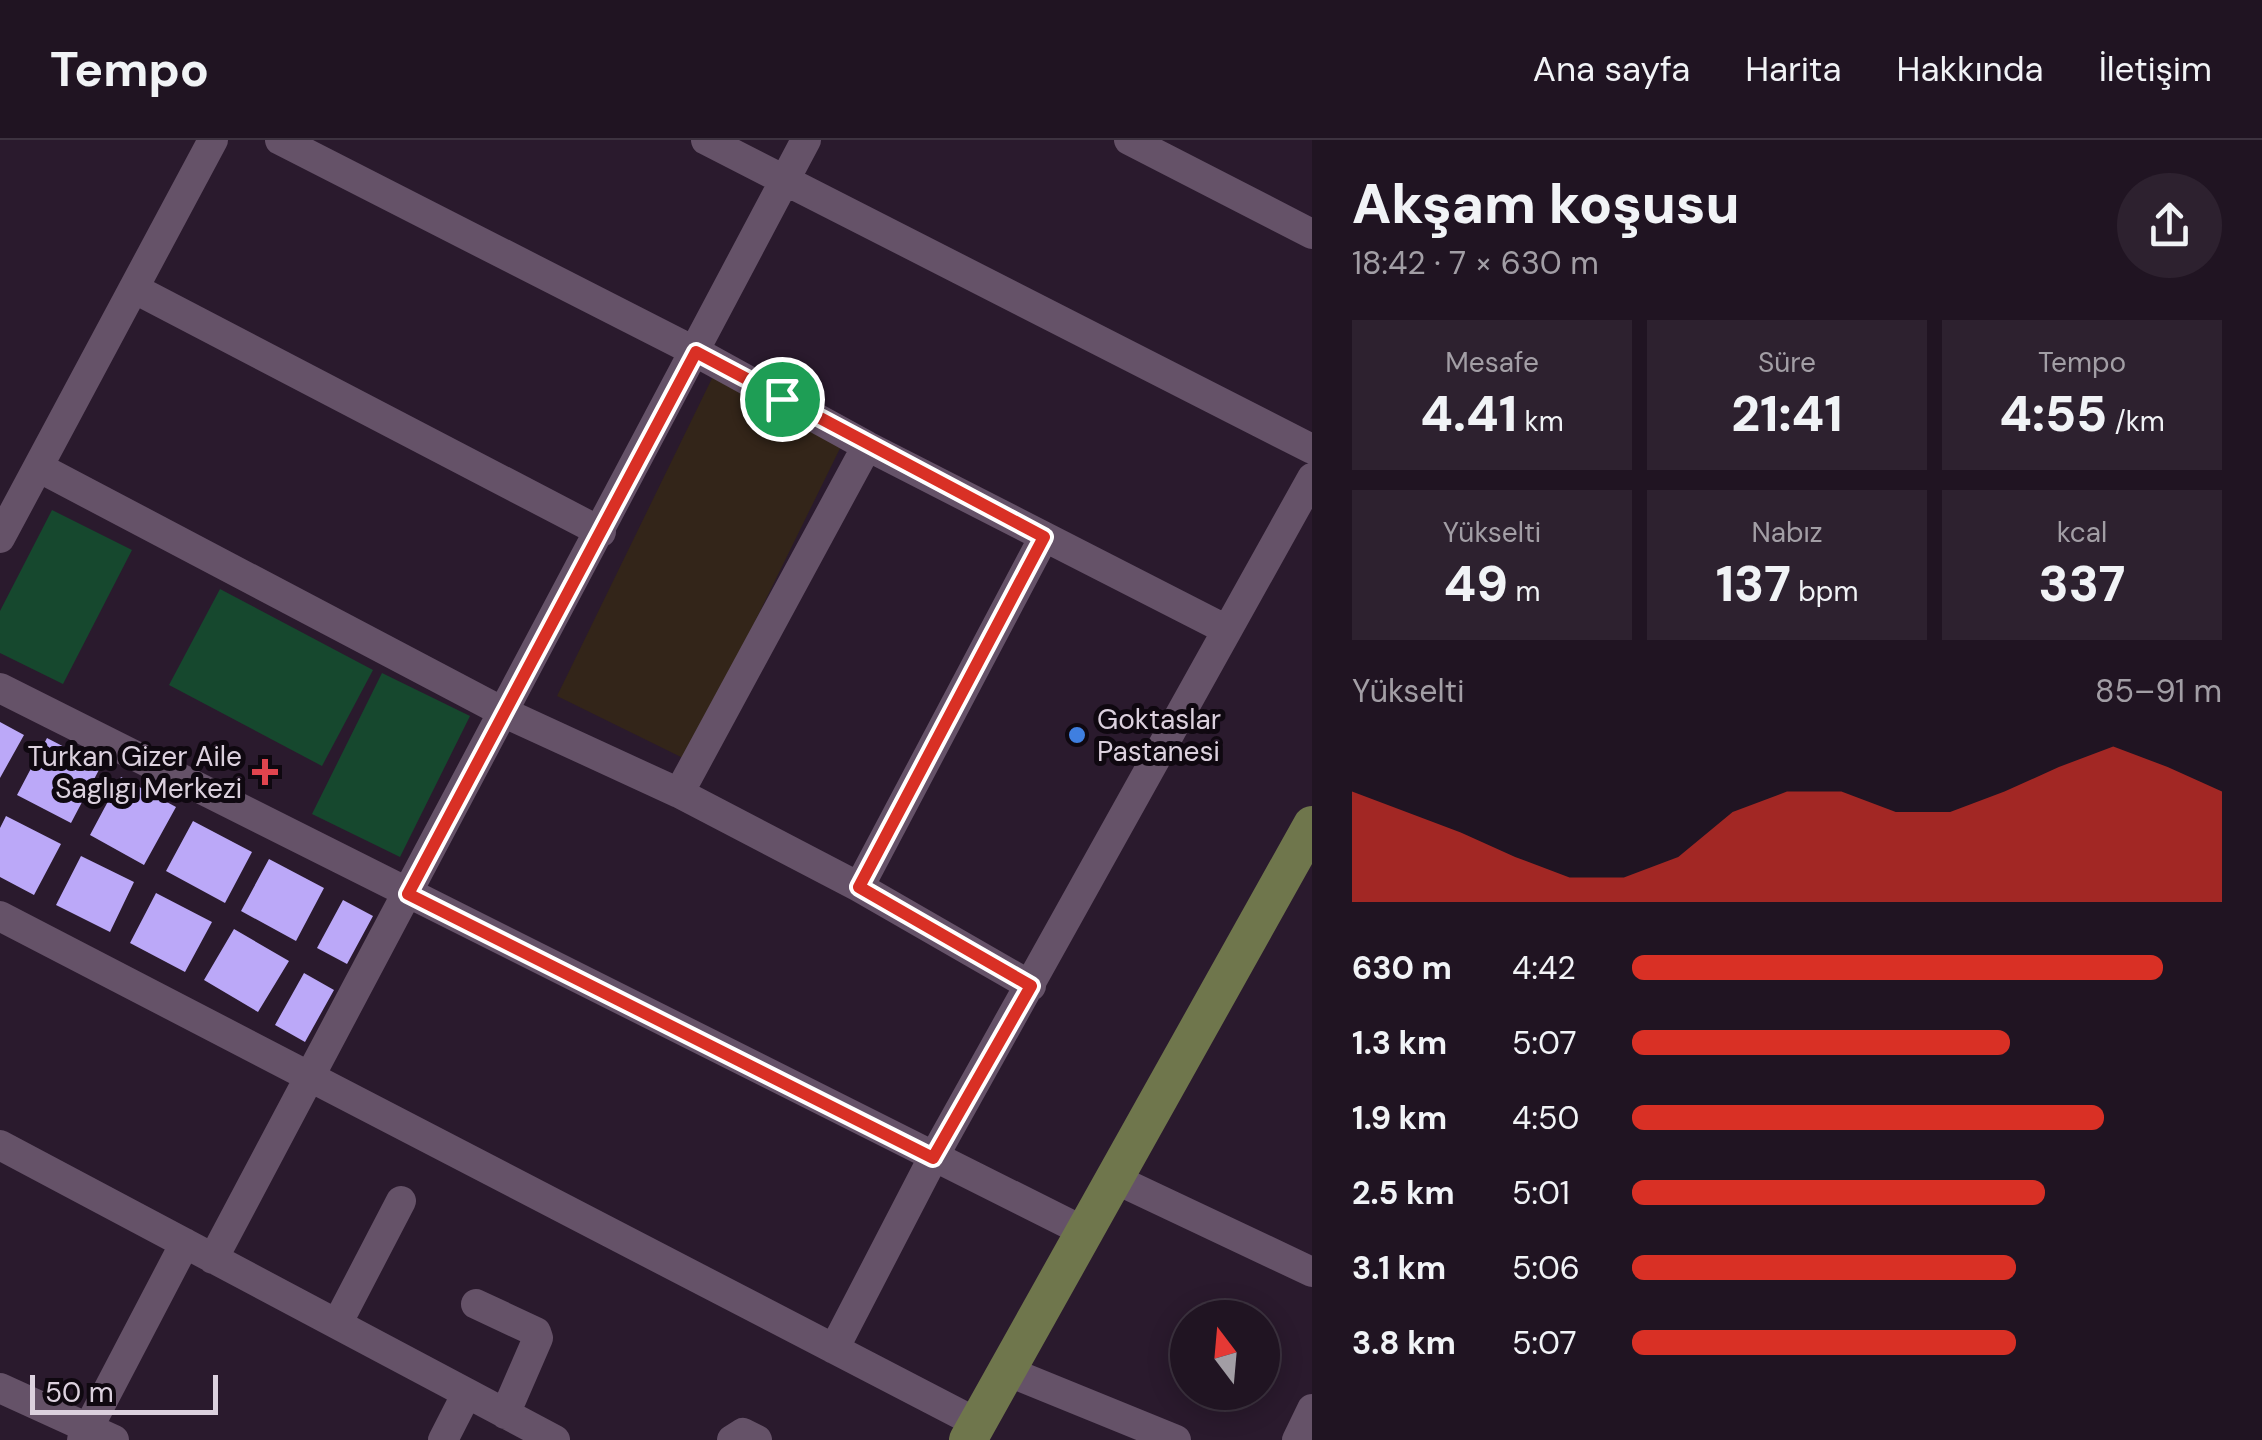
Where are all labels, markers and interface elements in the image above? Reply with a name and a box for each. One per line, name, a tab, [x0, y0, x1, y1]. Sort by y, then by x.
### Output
text: Tempo	[50, 38, 209, 101]
text: Ana sayfa	[1533, 46, 1690, 92]
text: Harita	[1745, 46, 1842, 92]
text: Hakkında	[1897, 46, 2044, 92]
text: İletişim	[2099, 46, 2212, 92]
text: Akşam koşusu	[1352, 168, 1740, 240]
button: share	[2117, 173, 2222, 278]
text: 18:42 · 7 × 630 m	[1352, 242, 1599, 284]
text: Mesafe	[1445, 344, 1539, 381]
text: Süre	[1758, 344, 1816, 381]
text: Tempo	[2038, 344, 2126, 381]
pin	[740, 357, 825, 442]
icon: arrive	[755, 372, 810, 427]
text: 4.41	[1420, 381, 1517, 447]
text: 21:41	[1731, 381, 1843, 447]
text: 4:55	[1999, 381, 2107, 447]
text: km	[1517, 403, 1564, 440]
text: /km	[2107, 403, 2165, 440]
text: Yükselti	[1443, 514, 1541, 551]
text: Nabız	[1751, 514, 1823, 551]
text: kcal	[2057, 514, 2107, 551]
text: 49	[1444, 551, 1508, 617]
text: 137	[1716, 551, 1791, 617]
text: 337	[2039, 551, 2125, 617]
text: m	[1508, 573, 1540, 610]
text: bpm	[1791, 573, 1858, 610]
text: Yükselti	[1352, 670, 1464, 712]
text: 85–91 m	[2095, 670, 2222, 712]
place label: Goktaslar Pastanesi	[1097, 701, 1221, 770]
marker: Goktaslar Pastanesi	[1066, 724, 1088, 746]
place label: Turkan Gizer Aile Saglıgı Merkezi	[28, 738, 242, 807]
marker: Turkan Gizer Aile Saglıgı Merkezi	[252, 759, 278, 785]
text: 630 m	[1352, 947, 1452, 989]
text: 4:42	[1512, 947, 1576, 989]
text: 1.3 km	[1352, 1022, 1447, 1064]
text: 5:07	[1512, 1022, 1577, 1064]
text: 1.9 km	[1352, 1097, 1447, 1139]
text: 4:50	[1512, 1097, 1579, 1139]
text: 2.5 km	[1352, 1172, 1455, 1214]
text: 5:01	[1512, 1172, 1570, 1214]
text: 3.1 km	[1352, 1247, 1446, 1289]
text: 5:06	[1512, 1247, 1580, 1289]
north arrow	[1170, 1300, 1280, 1410]
map controls	[1170, 1300, 1280, 1410]
text: 3.8 km	[1352, 1322, 1456, 1364]
text: 5:07	[1512, 1322, 1577, 1364]
scale bar	[30, 1370, 218, 1414]
text: 50 m	[45, 1374, 114, 1411]

